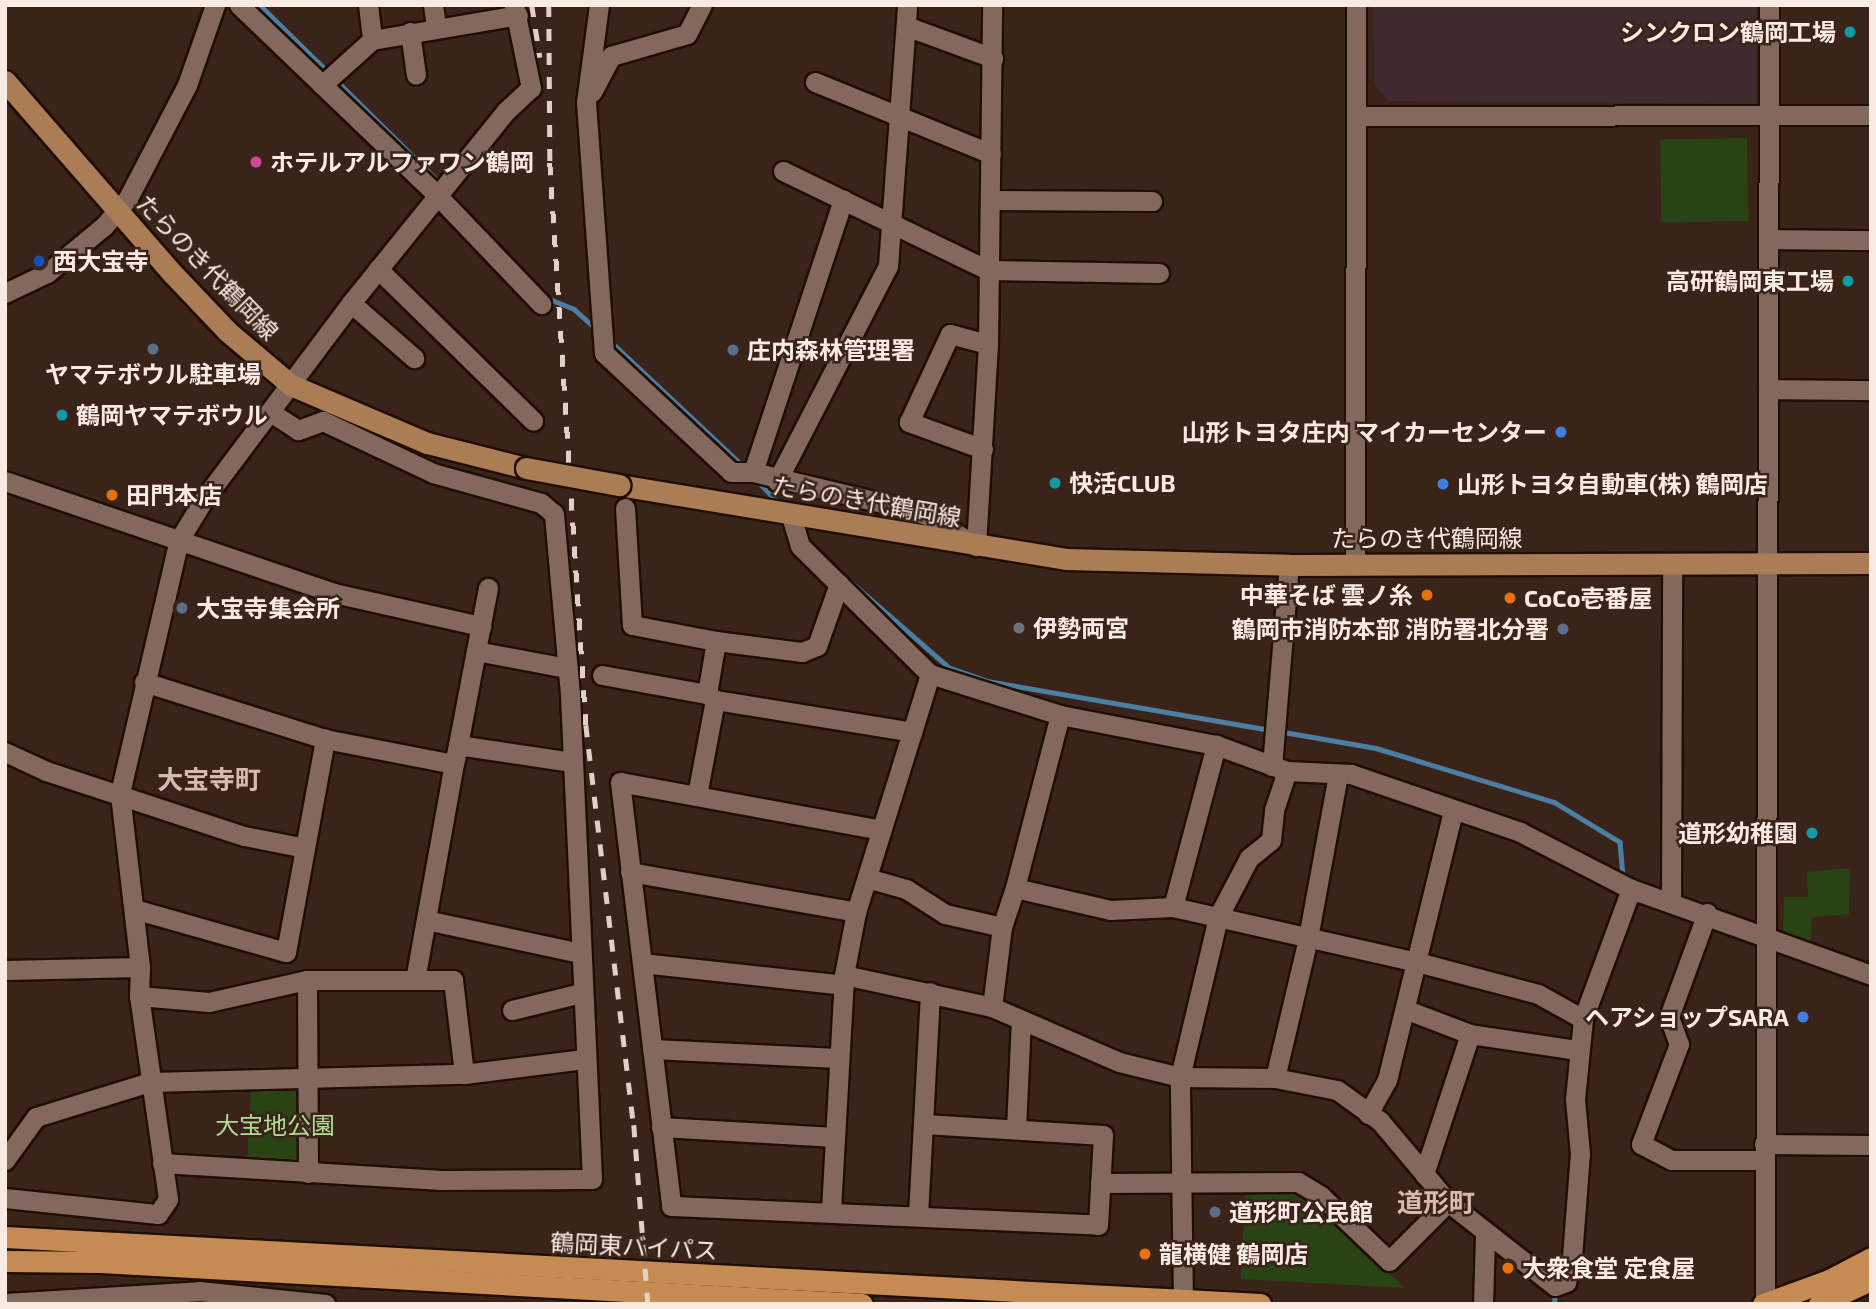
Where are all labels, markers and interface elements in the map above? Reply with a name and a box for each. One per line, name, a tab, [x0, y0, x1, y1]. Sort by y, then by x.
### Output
place label: シンクロン鶴岡工場	[1620, 18, 1836, 46]
marker: シンクロン鶴岡工場	[1842, 24, 1858, 40]
place label: ホテルアルファワン鶴岡	[270, 148, 534, 176]
marker: ホテルアルファワン鶴岡	[248, 154, 264, 170]
street label: たらのき代鶴岡線	[131, 188, 285, 346]
place label: 西大宝寺	[53, 247, 149, 275]
marker: 西大宝寺	[31, 253, 47, 269]
place label: 高研鶴岡東工場	[1666, 267, 1834, 295]
marker: 高研鶴岡東工場	[1840, 273, 1856, 289]
place label: 庄内森林管理署	[747, 336, 915, 364]
marker: ヤマテボウル駐車場	[145, 341, 161, 357]
marker: 庄内森林管理署	[725, 342, 741, 358]
place label: ヤマテボウル駐車場	[45, 360, 261, 388]
place label: 鶴岡ヤマテボウル	[76, 401, 268, 429]
marker: 鶴岡ヤマテボウル	[54, 407, 70, 423]
place label: 山形トヨタ庄内 マイカーセンター	[1182, 418, 1547, 446]
marker: 山形トヨタ庄内 マイカーセンター	[1553, 424, 1569, 440]
place label: 快活CLUB	[1069, 469, 1175, 497]
street label: たらのき代鶴岡線	[770, 470, 964, 532]
place label: 山形トヨタ自動車(株) 鶴岡店	[1457, 470, 1768, 498]
marker: 快活CLUB	[1047, 475, 1063, 491]
marker: 山形トヨタ自動車(株) 鶴岡店	[1435, 476, 1451, 492]
place label: 田門本店	[126, 481, 222, 509]
marker: 田門本店	[104, 487, 120, 503]
street label: たらのき代鶴岡線	[1331, 524, 1523, 552]
place label: 中華そば 雲ノ糸	[1240, 581, 1413, 609]
place label: CoCo壱番屋	[1524, 584, 1653, 612]
marker: 中華そば 雲ノ糸	[1419, 587, 1435, 603]
marker: CoCo壱番屋	[1502, 590, 1518, 606]
place label: 大宝寺集会所	[196, 594, 340, 622]
marker: 大宝寺集会所	[174, 600, 190, 616]
place label: 伊勢両宮	[1033, 614, 1129, 642]
place label: 鶴岡市消防本部 消防署北分署	[1232, 615, 1549, 643]
marker: 伊勢両宮	[1011, 620, 1027, 636]
marker: 鶴岡市消防本部 消防署北分署	[1555, 621, 1571, 637]
district label: 大宝寺町	[157, 763, 261, 795]
place label: 道形幼稚園	[1678, 819, 1798, 847]
marker: 道形幼稚園	[1804, 825, 1820, 841]
place label: ヘアショップSARA	[1584, 1003, 1789, 1031]
marker: ヘアショップSARA	[1795, 1009, 1811, 1025]
park label: 大宝地公園	[215, 1111, 335, 1139]
district label: 道形町	[1397, 1186, 1475, 1218]
place label: 道形町公民館	[1229, 1198, 1373, 1226]
marker: 道形町公民館	[1207, 1204, 1223, 1220]
street label: 鶴岡東バイパス	[549, 1227, 719, 1265]
place label: 龍横健 鶴岡店	[1159, 1240, 1308, 1268]
marker: 龍横健 鶴岡店	[1137, 1246, 1153, 1262]
place label: 大衆食堂 定食屋	[1522, 1254, 1695, 1282]
marker: 大衆食堂 定食屋	[1500, 1260, 1516, 1276]

